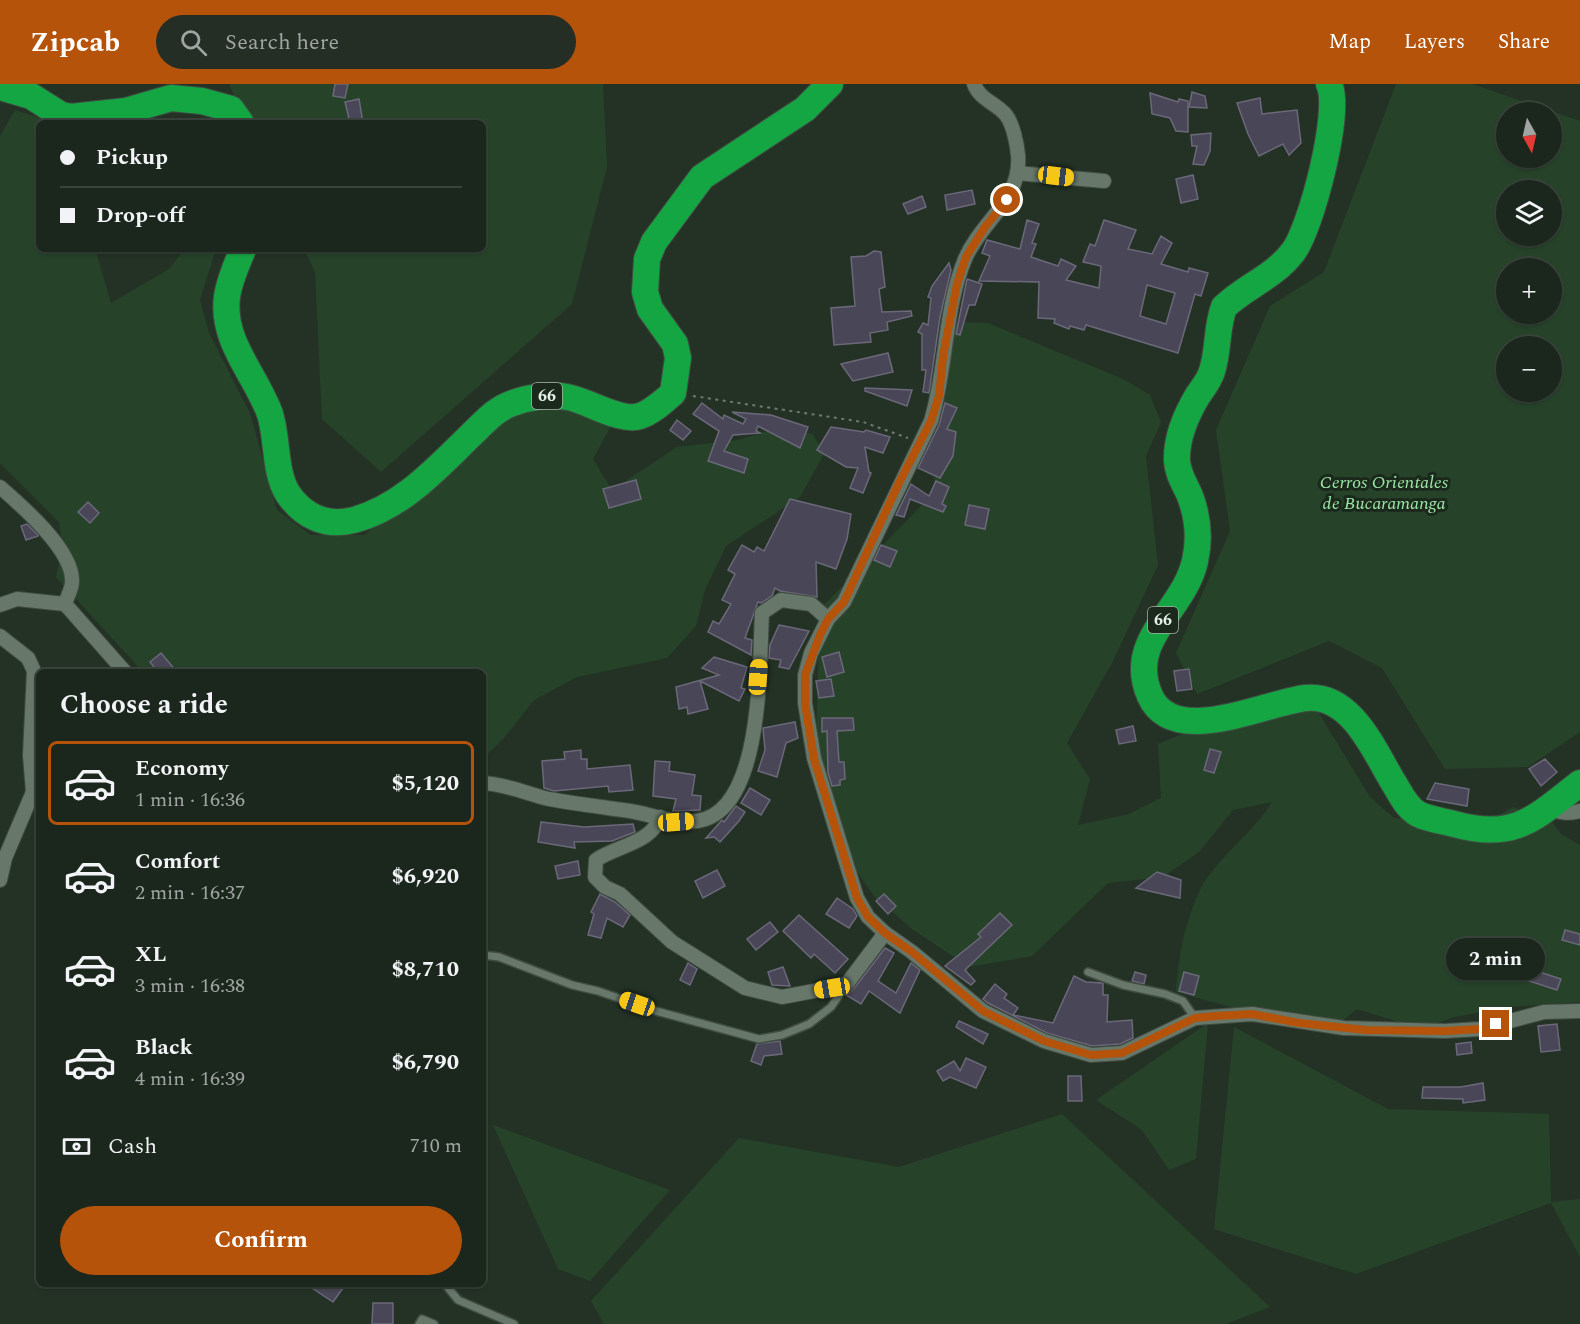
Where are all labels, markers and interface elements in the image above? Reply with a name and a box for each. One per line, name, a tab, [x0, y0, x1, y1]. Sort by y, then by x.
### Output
search box	[156, 15, 576, 69]
text: Zipcab	[30, 21, 120, 64]
icon: search	[177, 26, 210, 59]
text: Search here	[225, 26, 339, 59]
text: Map	[1329, 26, 1371, 58]
text: Layers	[1404, 26, 1465, 58]
text: Share	[1498, 26, 1550, 58]
north arrow	[1496, 102, 1562, 168]
map controls	[1496, 102, 1562, 402]
text: Pickup	[96, 141, 168, 174]
car	[1037, 165, 1075, 187]
button: layers	[1496, 180, 1562, 246]
route start	[993, 186, 1020, 213]
text: Drop-off	[96, 199, 185, 232]
button: +	[1496, 258, 1562, 324]
button: −	[1496, 336, 1562, 402]
road number: 66	[532, 383, 562, 409]
park label: Cerros Orientales de Bucaramanga	[1320, 469, 1449, 517]
road number: 66	[1148, 607, 1178, 633]
car	[748, 658, 768, 696]
text: Choose a ride	[60, 684, 228, 726]
text: Economy	[135, 752, 228, 785]
icon: car	[63, 756, 117, 810]
text: $5,120	[391, 767, 459, 800]
text: 1 min · 16:36	[135, 785, 245, 815]
car	[657, 812, 695, 832]
text: Comfort	[135, 845, 220, 878]
icon: car	[63, 849, 117, 903]
text: $6,920	[391, 860, 459, 893]
text: 2 min · 16:37	[135, 878, 245, 908]
callout: 2 min	[1446, 937, 1546, 979]
text: XL	[135, 938, 166, 971]
icon: car	[63, 942, 117, 996]
text: 2 min	[1469, 944, 1522, 974]
text: $8,710	[391, 953, 459, 986]
text: 3 min · 16:38	[135, 971, 245, 1001]
car	[813, 976, 851, 1000]
car	[617, 990, 657, 1018]
route end	[1482, 1010, 1509, 1037]
text: Black	[135, 1031, 193, 1064]
icon: car	[63, 1035, 117, 1089]
text: $6,790	[391, 1046, 459, 1079]
text: 4 min · 16:39	[135, 1064, 245, 1094]
icon: cash	[60, 1130, 93, 1163]
text: Cash	[108, 1130, 157, 1163]
text: 710 m	[410, 1131, 462, 1161]
button: Confirm	[60, 1206, 462, 1275]

